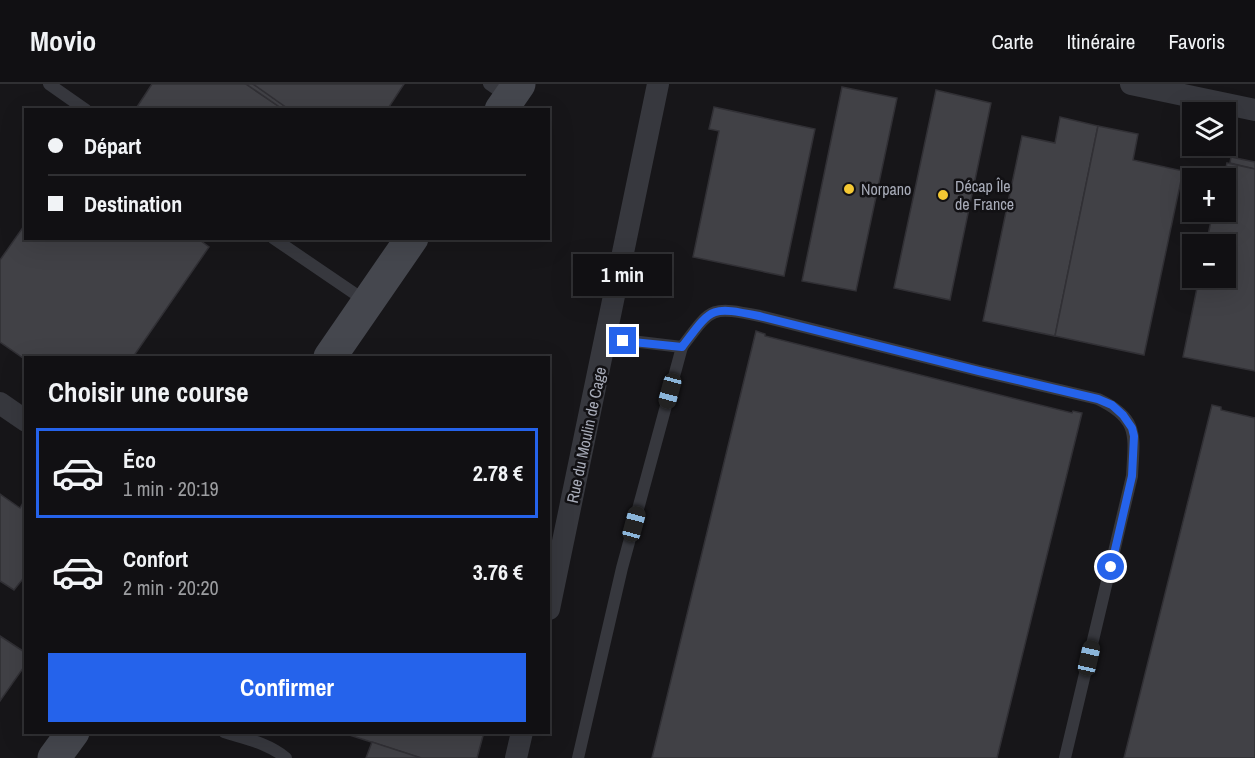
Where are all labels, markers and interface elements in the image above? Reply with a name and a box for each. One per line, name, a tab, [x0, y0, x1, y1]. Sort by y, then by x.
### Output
text: Movio	[30, 22, 96, 60]
text: Carte	[991, 27, 1034, 56]
text: Itinéraire	[1067, 27, 1135, 56]
text: Favoris	[1168, 27, 1225, 56]
map controls	[1182, 102, 1236, 288]
button: layers	[1182, 102, 1236, 156]
text: Départ	[84, 131, 141, 161]
button: +	[1182, 168, 1236, 222]
place label: Décap Île de France	[955, 175, 1014, 215]
place label: Norpano	[861, 178, 911, 200]
marker: Norpano	[842, 182, 856, 196]
marker: Décap Île de France	[936, 188, 950, 202]
text: Destination	[84, 189, 182, 219]
button: −	[1182, 234, 1236, 288]
callout: 1 min	[574, 254, 672, 296]
text: 1 min	[601, 261, 644, 288]
route end	[609, 327, 636, 354]
street label: Rue du Moulin de Cage	[561, 365, 611, 505]
car	[657, 371, 683, 411]
text: Choisir une course	[48, 374, 249, 410]
text: Éco	[123, 445, 156, 475]
icon: car	[51, 446, 105, 500]
text: 2.78 €	[473, 458, 523, 488]
text: 1 min · 20:19	[123, 475, 219, 502]
car	[621, 504, 647, 544]
text: Confort	[123, 544, 188, 574]
icon: car	[51, 545, 105, 599]
route start	[1097, 553, 1124, 580]
text: 3.76 €	[473, 557, 523, 587]
text: 2 min · 20:20	[123, 574, 219, 601]
car	[1076, 638, 1102, 678]
button: Confirmer	[48, 653, 526, 722]

